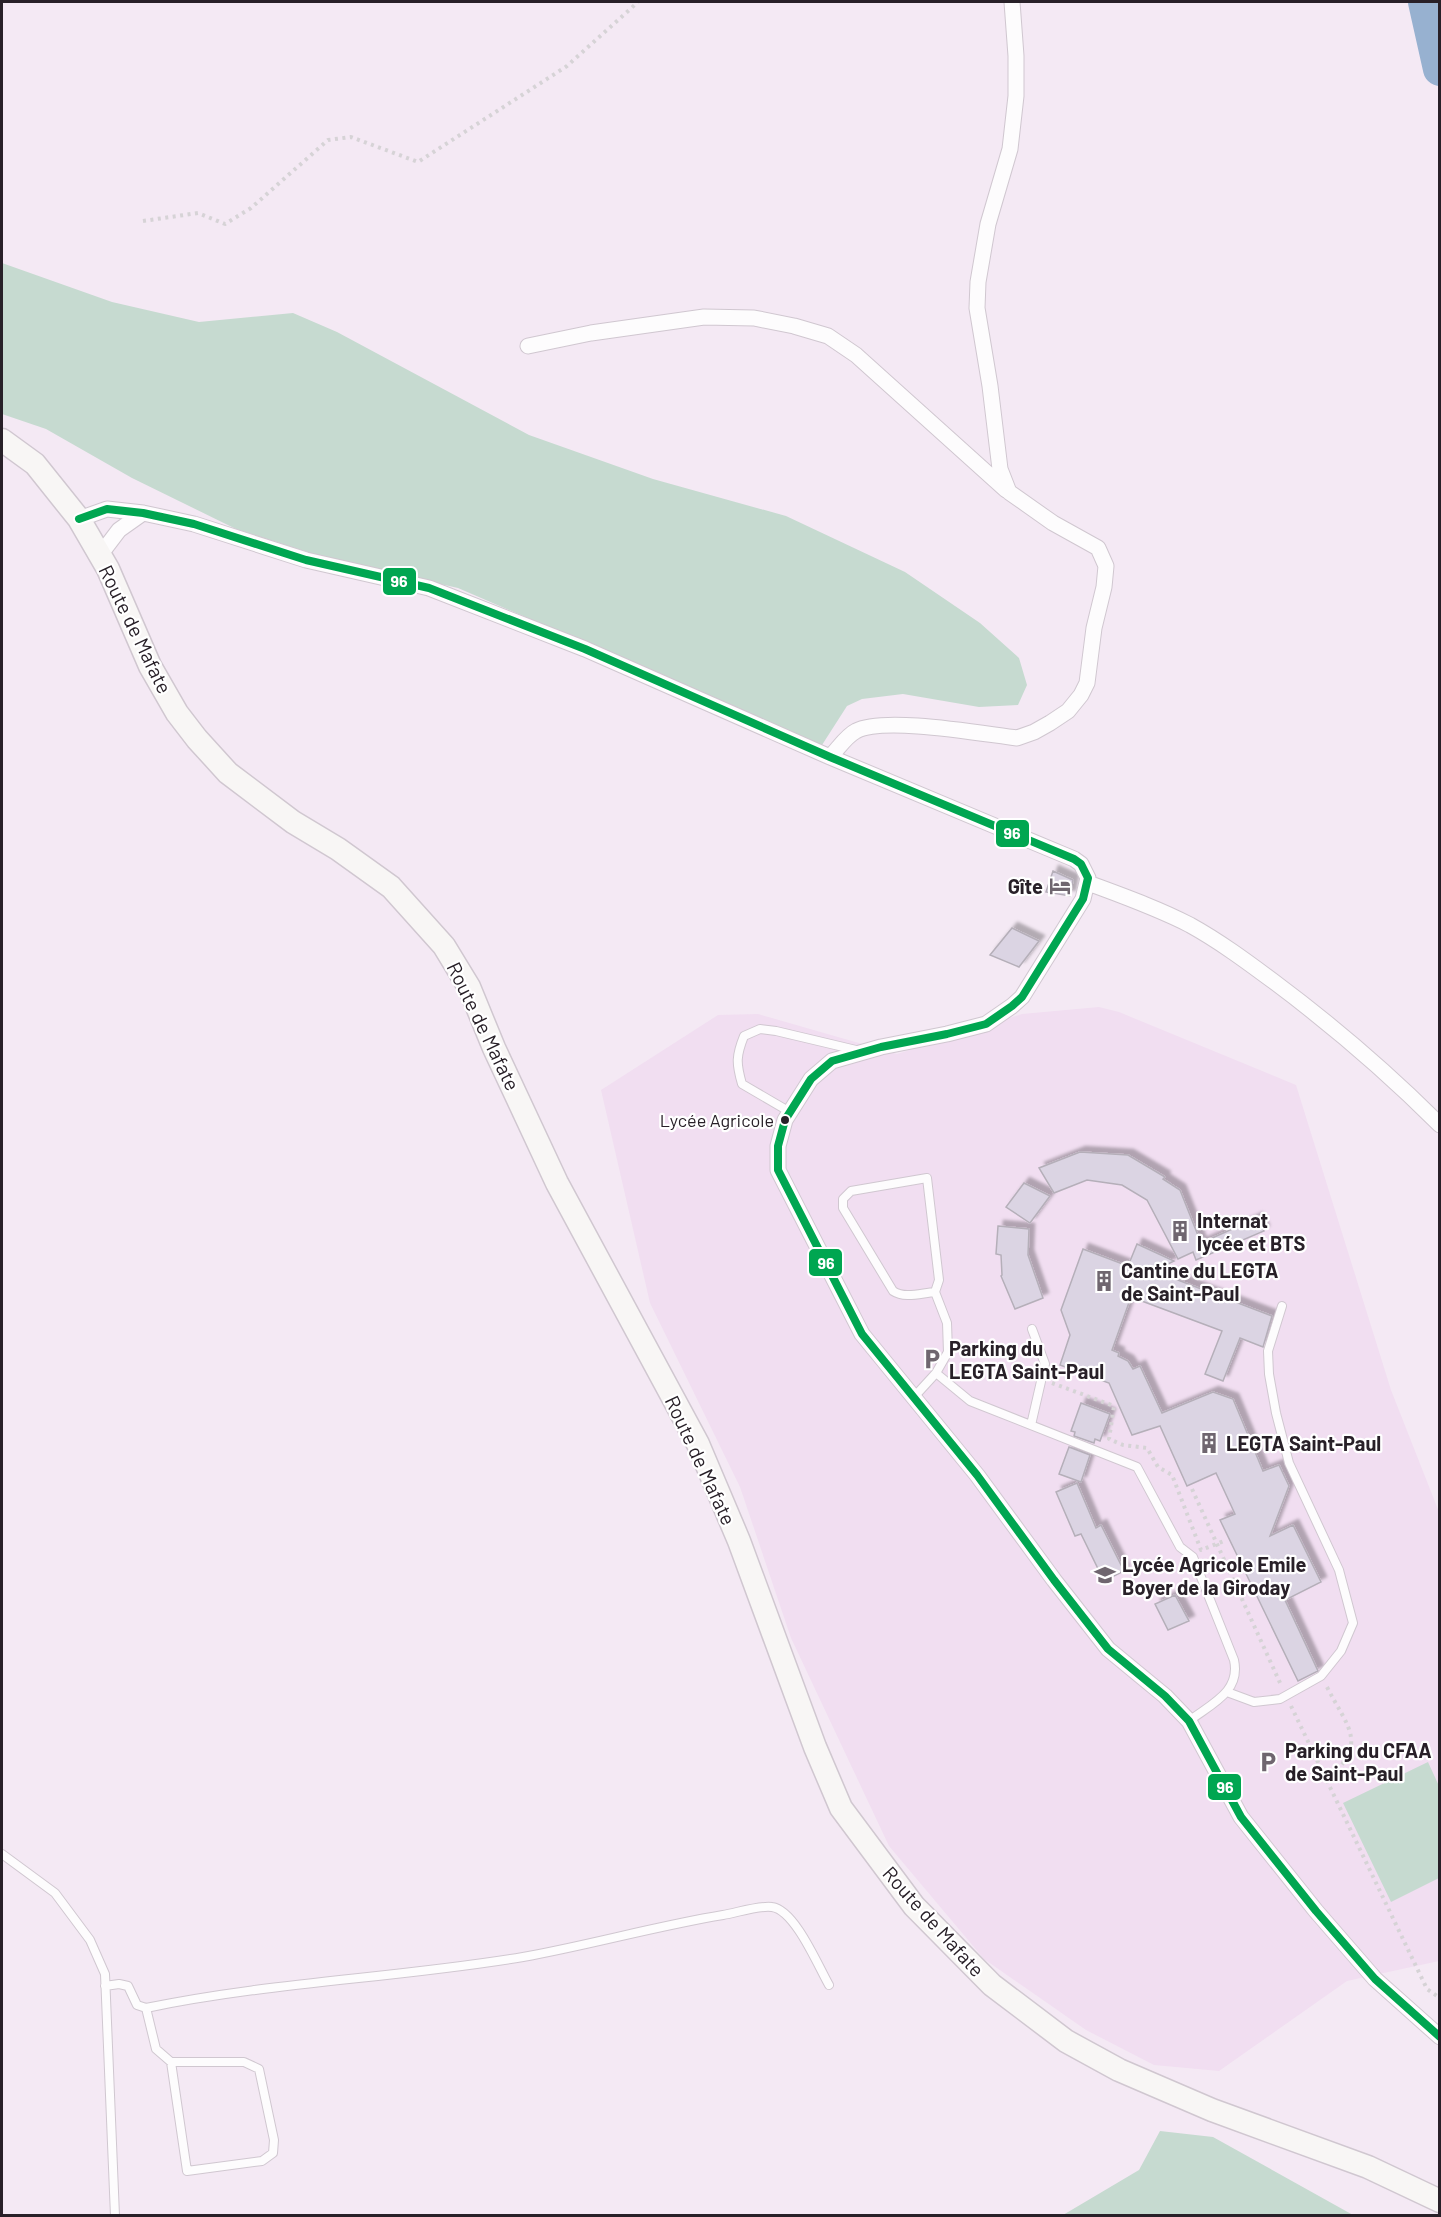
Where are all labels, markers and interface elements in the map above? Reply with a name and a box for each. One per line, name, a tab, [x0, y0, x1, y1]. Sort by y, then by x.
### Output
street label: Route de Mafate	[95, 561, 177, 697]
line badge: 96	[382, 567, 417, 596]
text: 96	[390, 571, 408, 590]
line badge: 96	[995, 819, 1030, 848]
text: 96	[1003, 823, 1021, 842]
place label: Gîte	[1008, 874, 1043, 898]
hotel icon: Gîte	[1048, 874, 1072, 898]
street label: Route de Mafate	[443, 958, 525, 1094]
place label: Lycée Agricole	[660, 1109, 774, 1131]
marker: Lycée Agricole	[779, 1114, 791, 1126]
place label: Internat lycée et BTS	[1197, 1208, 1306, 1255]
building icon: Internat lycée et BTS	[1168, 1219, 1192, 1243]
line badge: 96	[808, 1248, 843, 1277]
text: 96	[817, 1253, 835, 1272]
place label: Cantine du LEGTA de Saint-Paul	[1121, 1258, 1278, 1305]
building icon: Cantine du LEGTA de Saint-Paul	[1092, 1269, 1116, 1293]
place label: Parking du LEGTA Saint-Paul	[949, 1336, 1104, 1383]
parking icon: Parking du LEGTA Saint-Paul	[920, 1347, 944, 1371]
street label: Route de Mafate	[661, 1391, 741, 1529]
building icon: LEGTA Saint-Paul	[1197, 1431, 1221, 1455]
place label: LEGTA Saint-Paul	[1226, 1431, 1381, 1455]
place label: Lycée Agricole Emile Boyer de la Giroday	[1122, 1552, 1306, 1599]
school or university icon: Lycée Agricole Emile Boyer de la Giroday	[1093, 1563, 1117, 1587]
place label: Parking du CFAA de Saint-Paul	[1285, 1738, 1432, 1785]
parking icon: Parking du CFAA de Saint-Paul	[1256, 1750, 1280, 1774]
line badge: 96	[1207, 1773, 1242, 1801]
text: 96	[1216, 1777, 1234, 1796]
street label: Route de Mafate	[878, 1861, 990, 1981]

